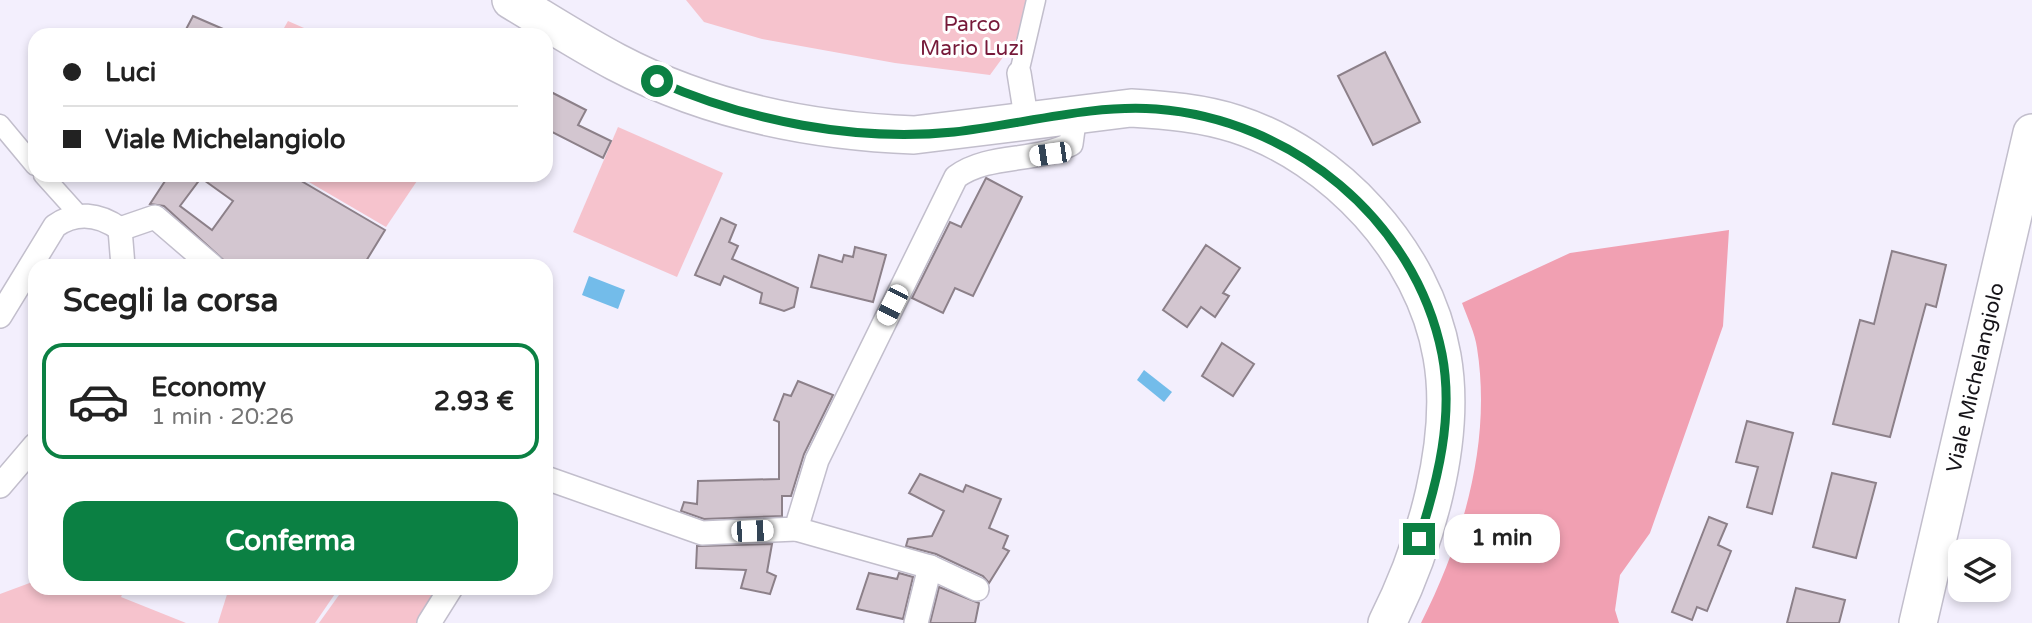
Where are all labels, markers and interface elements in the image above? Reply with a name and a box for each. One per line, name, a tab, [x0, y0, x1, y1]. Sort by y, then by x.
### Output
park label: Parco Mario Luzi	[920, 12, 1024, 61]
text: Luci	[105, 57, 156, 88]
route start	[641, 65, 673, 97]
text: Viale Michelangiolo	[105, 124, 345, 155]
car	[1028, 141, 1073, 167]
street label: Viale Michelangiolo	[1941, 280, 2010, 475]
text: Scegli la corsa	[63, 282, 278, 320]
car	[874, 282, 911, 328]
icon: car	[67, 370, 130, 433]
text: Economy	[151, 372, 266, 403]
text: 2.93 €	[434, 386, 514, 417]
text: 1 min · 20:26	[151, 403, 294, 431]
button: Conferma	[63, 501, 518, 581]
callout: 1 min	[1444, 514, 1559, 564]
car	[731, 520, 774, 542]
route end	[1403, 523, 1435, 555]
text: 1 min	[1471, 524, 1533, 552]
map controls	[1948, 539, 2011, 602]
button: layers	[1948, 539, 2011, 602]

